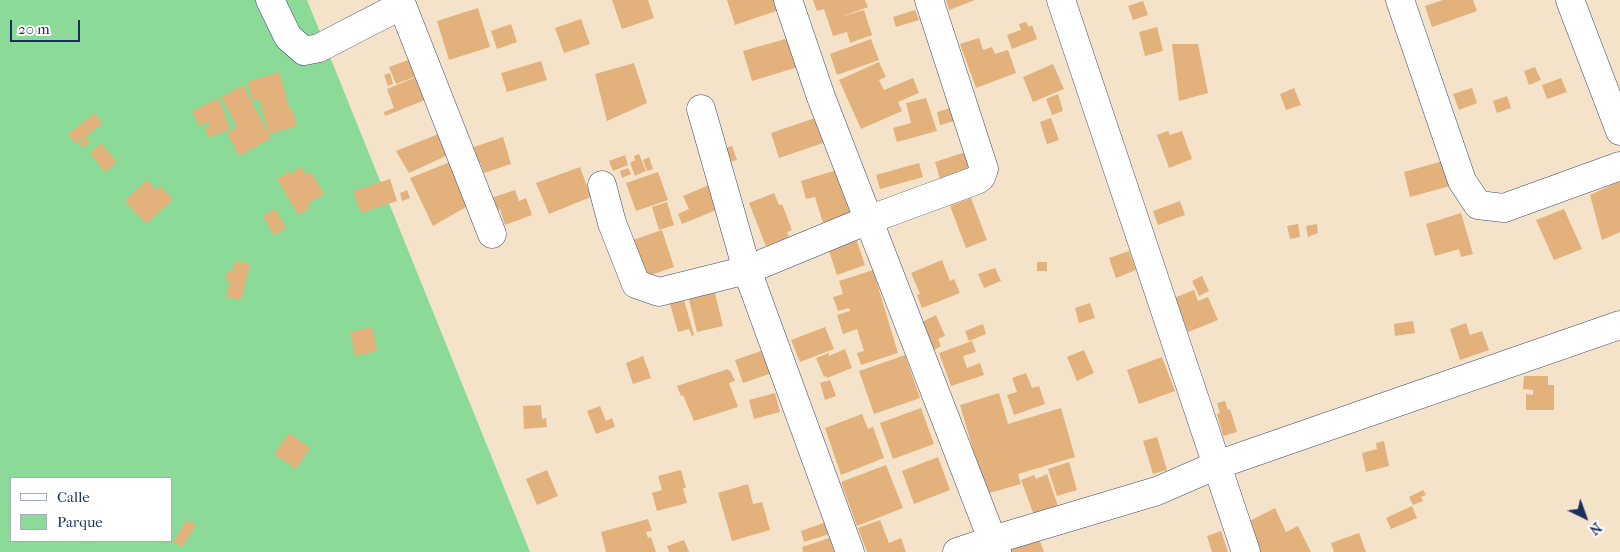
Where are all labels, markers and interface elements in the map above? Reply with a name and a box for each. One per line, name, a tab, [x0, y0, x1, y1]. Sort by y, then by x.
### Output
scale bar	[12, 10, 82, 42]
text: 20 m	[18, 20, 50, 38]
legend	[10, 477, 172, 542]
text: Calle	[57, 488, 90, 506]
north arrow	[1560, 492, 1610, 542]
text: Parque	[57, 513, 103, 531]
text: N	[1586, 519, 1605, 538]

